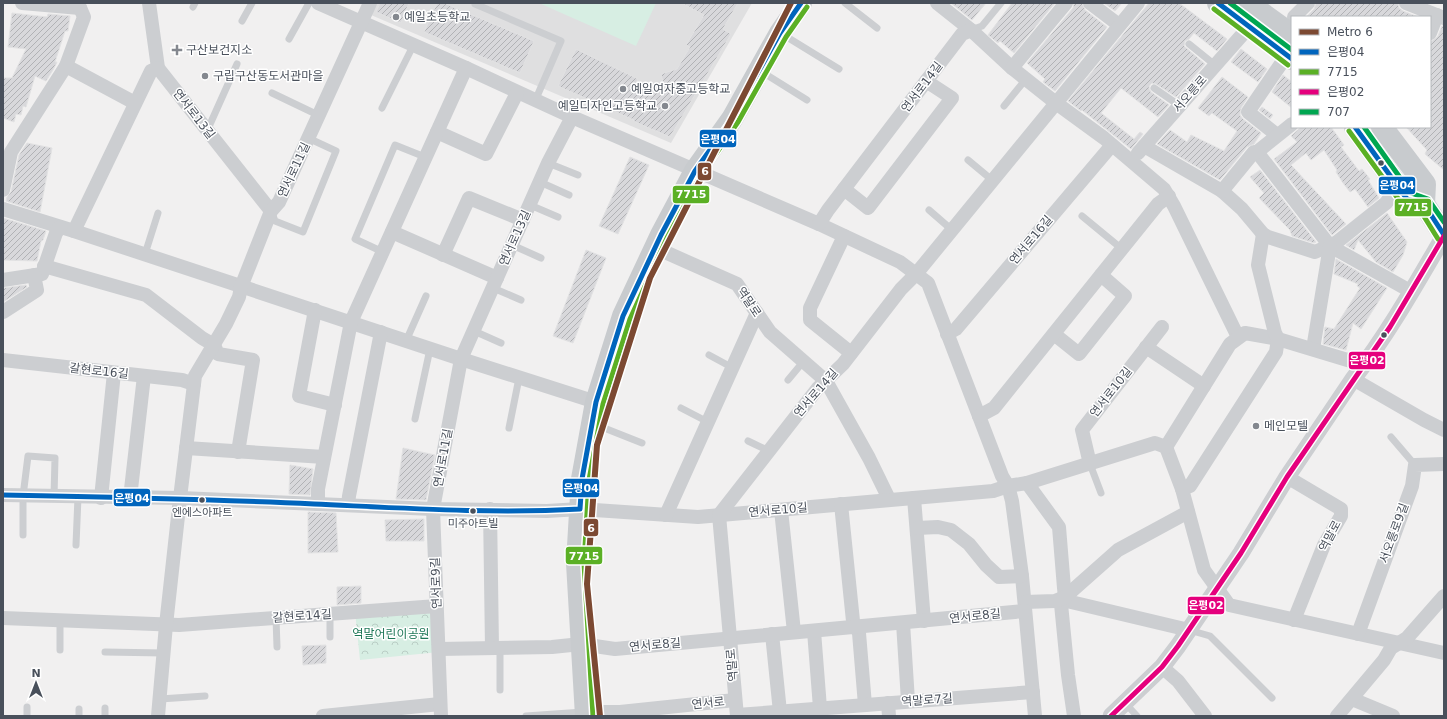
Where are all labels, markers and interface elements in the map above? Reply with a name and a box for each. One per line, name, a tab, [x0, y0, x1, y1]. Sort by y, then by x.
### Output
place label: 예일초등학교	[404, 10, 470, 24]
marker: 예일초등학교	[391, 12, 401, 22]
legend	[1291, 16, 1431, 128]
text: Metro 6	[1327, 25, 1373, 39]
place label: 구산보건지소	[186, 43, 252, 57]
marker: 구산보건지소	[171, 44, 183, 56]
text: 은평04	[1327, 45, 1364, 59]
street label: 연서로14길	[899, 59, 945, 115]
text: 7715	[1327, 65, 1358, 79]
place label: 구립구산동도서관마을	[213, 69, 323, 83]
marker: 구립구산동도서관마을	[200, 71, 210, 81]
street label: 서오릉로	[1170, 73, 1210, 115]
place label: 예일여자중고등학교	[631, 82, 730, 96]
marker: 예일여자중고등학교	[618, 84, 628, 94]
text: 은평02	[1327, 85, 1364, 99]
street label: 연서로13길	[170, 86, 218, 142]
place label: 예일디자인고등학교	[558, 99, 657, 113]
marker: 예일디자인고등학교	[660, 101, 670, 111]
text: 707	[1327, 105, 1350, 119]
line badge: 은평04	[699, 129, 737, 148]
text: 은평04	[700, 133, 736, 146]
street label: 연서로11길	[275, 140, 313, 200]
unlabelled marker	[1376, 158, 1386, 168]
line badge: 6	[697, 162, 712, 181]
text: 6	[701, 165, 709, 178]
line badge: 은평04	[1378, 176, 1416, 195]
text: 은평04	[1379, 179, 1415, 192]
line badge: 7715	[672, 185, 710, 204]
text: 7715	[676, 188, 706, 201]
line badge: 7715	[1394, 198, 1432, 217]
text: 7715	[1398, 201, 1428, 214]
street label: 연서로13길	[497, 208, 533, 268]
street label: 연서로16길	[1007, 213, 1055, 267]
street label: 역말로	[734, 284, 764, 320]
unlabelled marker	[1379, 330, 1389, 340]
line badge: 은평02	[1348, 351, 1386, 370]
text: 은평02	[1349, 354, 1385, 367]
street label: 갈현로16길	[69, 361, 129, 381]
street label: 연서로10길	[1087, 364, 1135, 420]
street label: 연서로14길	[791, 366, 841, 420]
place label: 메인모텔	[1264, 419, 1308, 433]
marker: 메인모텔	[1251, 421, 1261, 431]
street label: 연서로11길	[431, 428, 455, 488]
line badge: 은평04	[562, 478, 600, 498]
text: 은평04	[563, 482, 599, 495]
line badge: 은평04	[113, 488, 151, 507]
text: 은평04	[114, 492, 150, 505]
marker: 엔에스아파트	[197, 495, 207, 505]
street label: 연서로10길	[748, 500, 808, 520]
street label: 서오릉로9길	[1377, 501, 1411, 565]
place label: 엔에스아파트	[172, 506, 232, 519]
marker: 미주아트빌	[468, 506, 478, 516]
place label: 미주아트빌	[448, 517, 498, 530]
line badge: 6	[583, 518, 599, 537]
street label: 역말로	[1316, 518, 1344, 554]
text: 6	[587, 522, 595, 535]
line badge: 7715	[565, 546, 603, 565]
text: 7715	[569, 550, 599, 563]
street label: 연서로9길	[428, 557, 444, 609]
line badge: 은평02	[1187, 596, 1225, 615]
text: 은평02	[1188, 599, 1224, 612]
street label: 연서로8길	[949, 606, 1001, 626]
street label: 갈현로14길	[272, 607, 332, 625]
park label: 역말어린이공원	[352, 627, 430, 641]
street label: 연서로8길	[629, 636, 681, 654]
street label: 역말로	[724, 648, 740, 682]
north arrow	[16, 663, 56, 703]
text: N	[31, 667, 41, 680]
street label: 역말로7길	[901, 691, 953, 709]
street label: 연서로	[691, 694, 725, 712]

